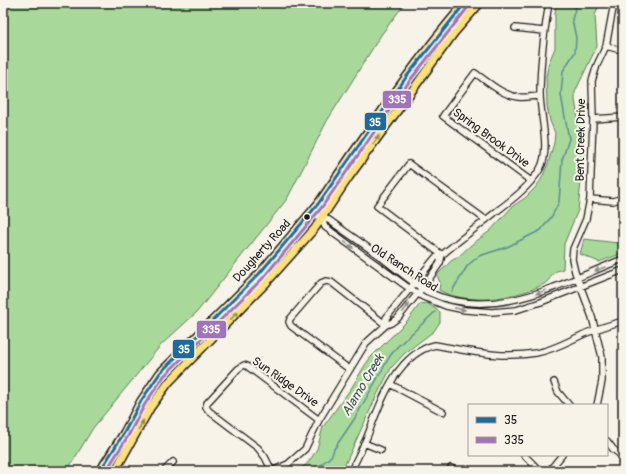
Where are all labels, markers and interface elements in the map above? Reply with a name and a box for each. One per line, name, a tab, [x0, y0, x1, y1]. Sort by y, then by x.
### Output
line badge: 335	[382, 90, 412, 109]
text: 335	[388, 93, 406, 106]
street label: Bent Creek Drive	[573, 98, 589, 182]
street label: Spring Brook Drive	[450, 105, 532, 171]
line badge: 35	[364, 112, 387, 131]
text: 35	[369, 116, 381, 129]
one-way arrow	[372, 135, 380, 146]
unlabelled marker	[302, 212, 312, 222]
street label: Dougherty Road	[230, 216, 294, 286]
one-way arrow	[344, 240, 354, 248]
street label: Old Ranch Road	[368, 241, 441, 295]
one-way arrow	[594, 266, 606, 272]
one-way arrow	[535, 289, 547, 295]
one-way arrow	[401, 303, 410, 314]
one-way arrow	[454, 307, 466, 313]
one-way arrow	[229, 311, 239, 320]
line badge: 335	[196, 320, 227, 339]
text: 335	[202, 323, 220, 336]
line badge: 35	[172, 339, 195, 359]
text: 35	[178, 343, 190, 356]
water label: Alamo Creek	[338, 350, 389, 419]
street label: Sun Ridge Drive	[249, 354, 321, 410]
legend	[468, 404, 608, 456]
text: 35	[504, 413, 517, 428]
one-way arrow	[138, 419, 144, 431]
text: 335	[504, 433, 524, 448]

